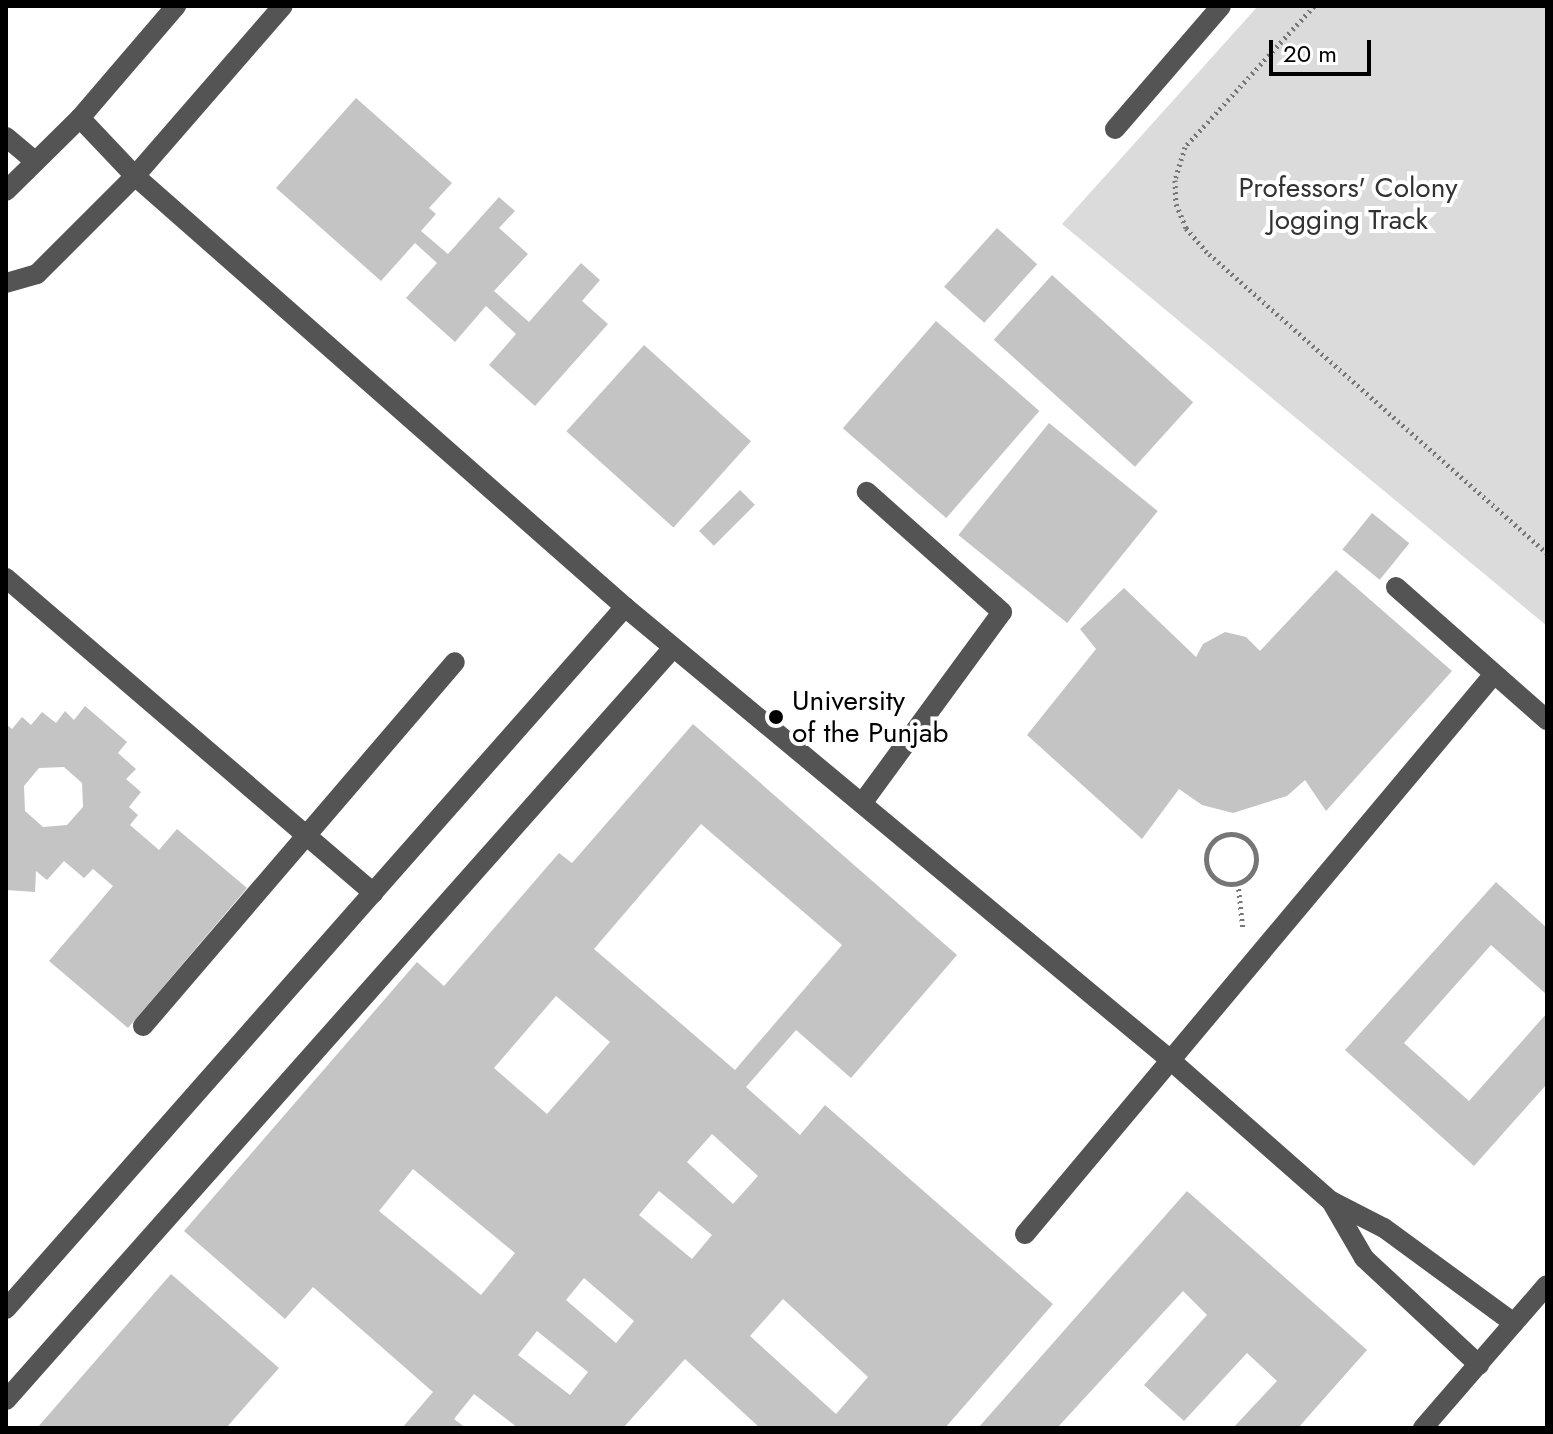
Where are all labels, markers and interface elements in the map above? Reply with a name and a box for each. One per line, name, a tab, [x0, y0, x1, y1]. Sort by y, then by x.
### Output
scale bar	[1273, 24, 1375, 74]
text: 20 m	[1283, 36, 1337, 71]
park label: Professors' Colony Jogging Track	[1238, 171, 1458, 237]
place label: University of the Punjab	[792, 684, 949, 750]
marker: University of the Punjab	[767, 708, 785, 726]

